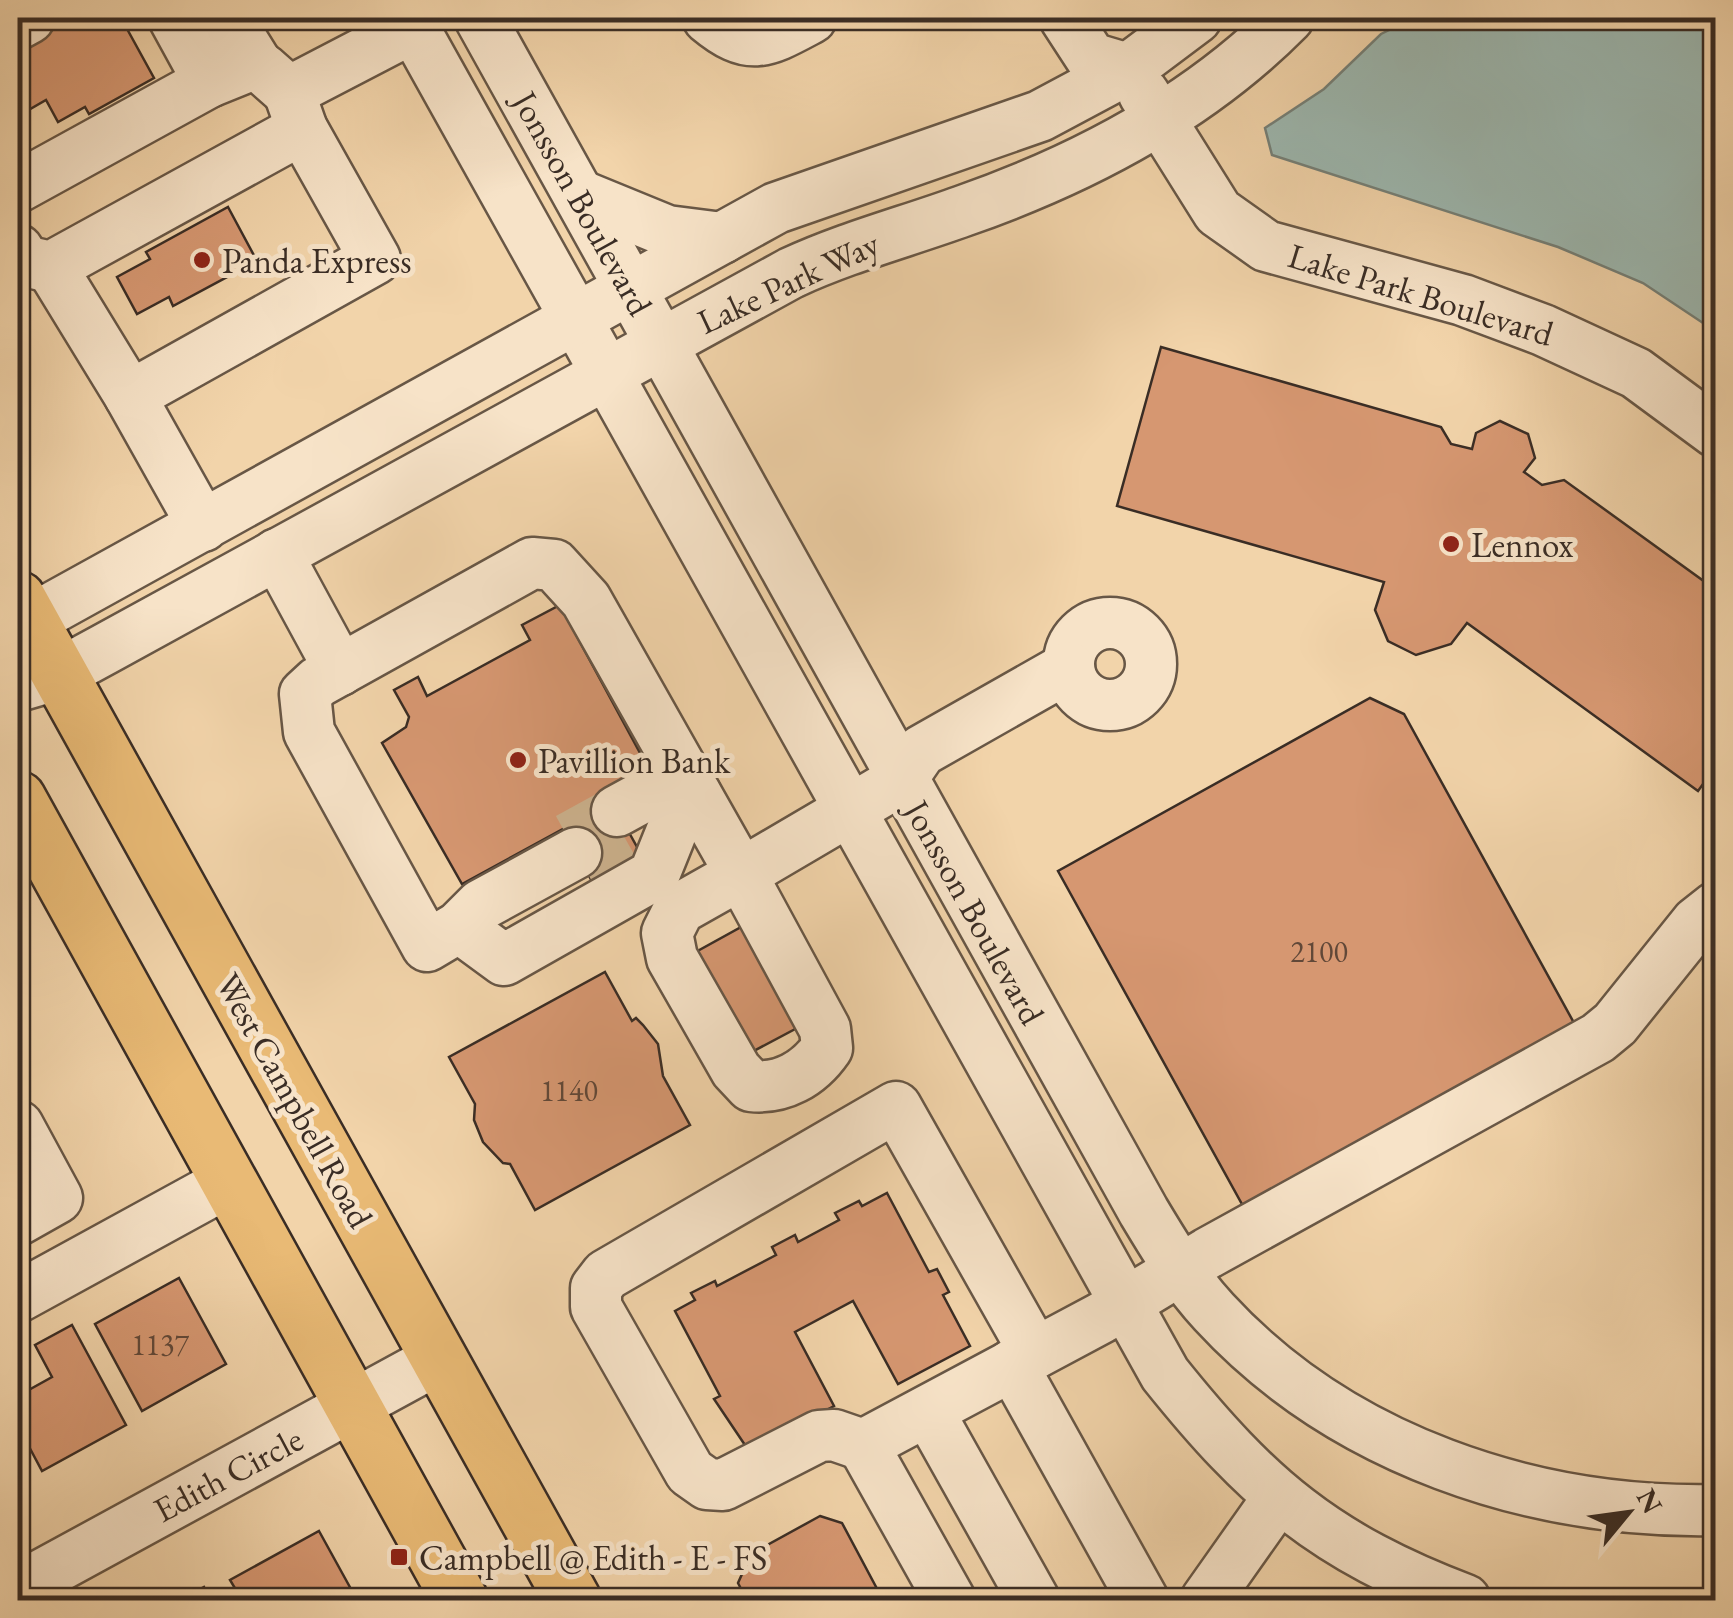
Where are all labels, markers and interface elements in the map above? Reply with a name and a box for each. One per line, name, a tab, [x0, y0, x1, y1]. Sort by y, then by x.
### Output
street label: Jonsson Boulevard	[501, 80, 663, 323]
street label: Lake Park Way	[690, 220, 887, 344]
street label: Lake Park Boulevard	[1283, 232, 1559, 356]
place label: Panda Express	[222, 238, 412, 283]
marker: Panda Express	[191, 249, 213, 271]
place label: Lennox	[1471, 522, 1573, 567]
marker: Lennox	[1440, 533, 1462, 555]
place label: Pavillion Bank	[538, 738, 731, 783]
marker: Pavillion Bank	[507, 749, 529, 771]
street label: Jonsson Boulevard	[893, 789, 1055, 1032]
house number: 2100	[1290, 932, 1348, 971]
street label: West Campbell Road	[206, 965, 384, 1236]
house number: 1140	[540, 1071, 598, 1110]
house number: 1137	[131, 1325, 189, 1364]
street label: Edith Circle	[146, 1416, 310, 1532]
north arrow	[1578, 1463, 1678, 1563]
text: N	[1629, 1482, 1671, 1520]
place label: Campbell @ Edith - E - FS	[419, 1535, 767, 1580]
marker: Campbell @ Edith - E - FS	[388, 1546, 410, 1568]

